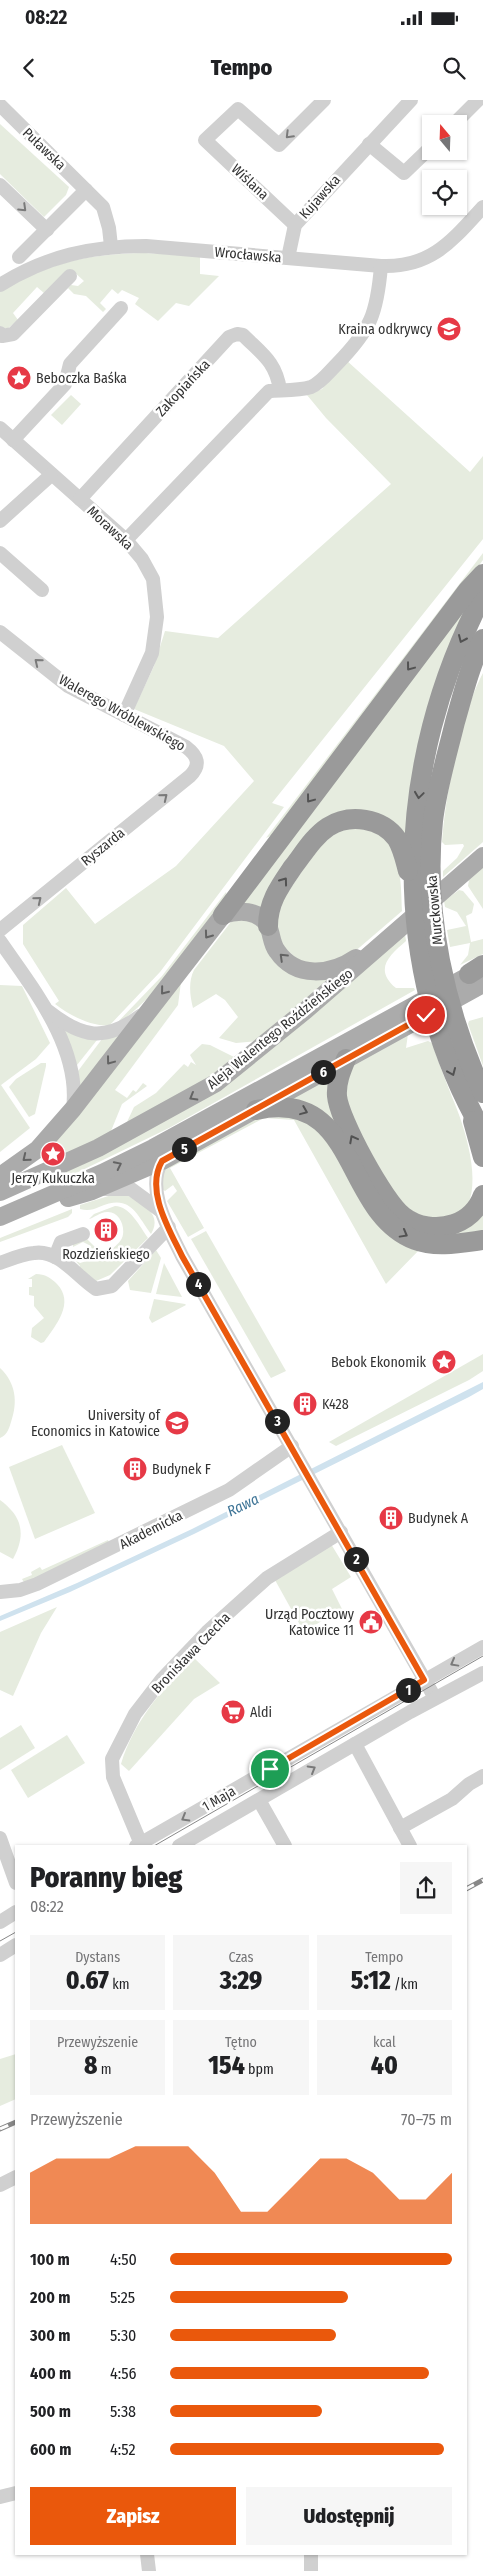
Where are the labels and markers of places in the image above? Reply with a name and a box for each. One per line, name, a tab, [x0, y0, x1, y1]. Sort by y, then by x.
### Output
school or university icon: Kraina odkrywcy	[436, 316, 462, 342]
place label: Kraina odkrywcy	[338, 321, 433, 338]
place icon: Beboczka Baśka	[6, 365, 32, 391]
place label: Beboczka Baśka	[36, 370, 127, 387]
pin	[405, 994, 447, 1036]
pin: 6	[310, 1060, 336, 1084]
pin: 5	[172, 1136, 196, 1162]
place icon: Jerzy Kukuczka	[40, 1141, 66, 1167]
place label: Jerzy Kukuczka	[11, 1170, 95, 1187]
building icon: Rozdzieńskiego	[93, 1217, 119, 1243]
place label: Rozdzieńskiego	[62, 1246, 150, 1263]
pin: 4	[186, 1272, 210, 1296]
place icon: Bebok Ekonomik	[431, 1349, 457, 1375]
place label: Bebok Ekonomik	[331, 1354, 426, 1371]
building icon: K428	[292, 1391, 318, 1417]
place label: K428	[322, 1396, 349, 1413]
place label: University of Economics in Katowice	[31, 1407, 162, 1440]
pin: 3	[264, 1408, 290, 1434]
school or university icon: University of Economics in Katowice	[164, 1410, 190, 1436]
building icon: Budynek F	[122, 1456, 148, 1482]
place label: Budynek F	[152, 1461, 211, 1478]
building icon: Budynek A	[378, 1505, 404, 1531]
place label: Budynek A	[408, 1510, 469, 1527]
pin: 2	[344, 1546, 368, 1572]
place label: Urząd Pocztowy Katowice 11	[265, 1606, 355, 1639]
public building icon: Urząd Pocztowy Katowice 11	[358, 1609, 384, 1635]
pin: 1	[396, 1678, 420, 1702]
supermarket icon: Aldi	[220, 1699, 246, 1725]
place label: Aldi	[250, 1704, 272, 1721]
pin	[249, 1748, 291, 1790]

